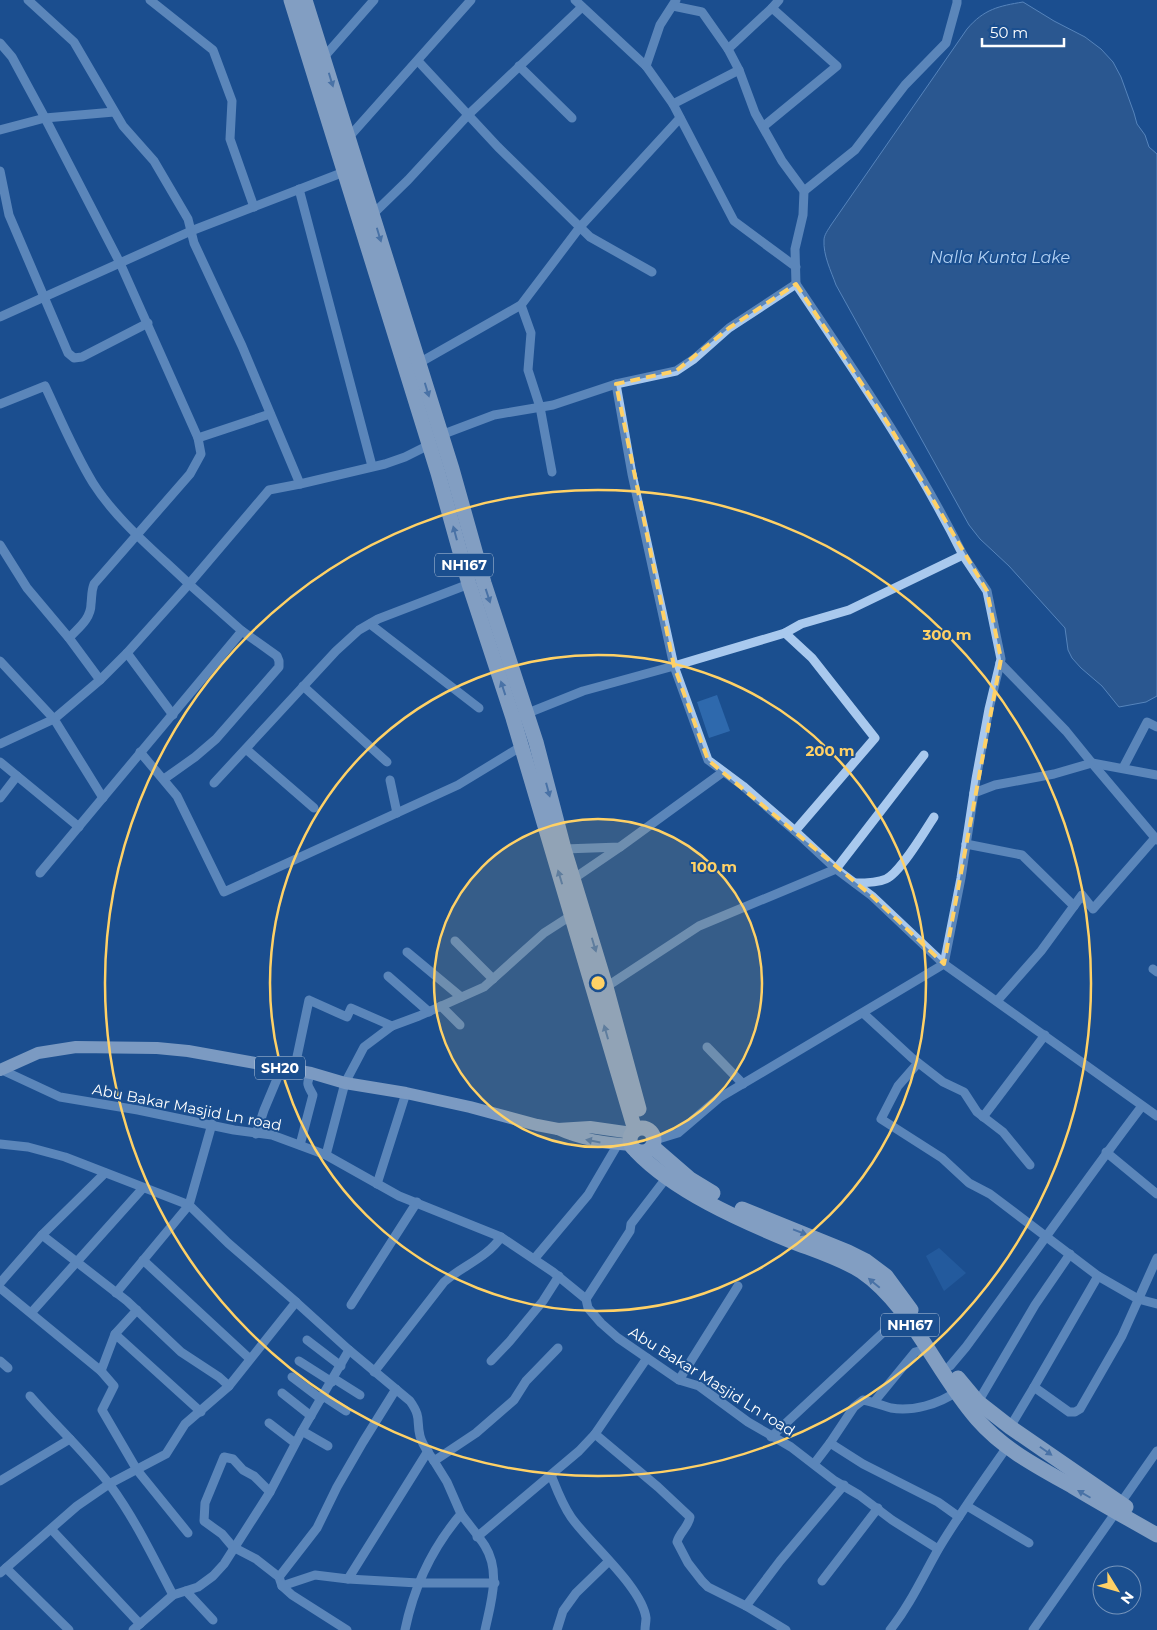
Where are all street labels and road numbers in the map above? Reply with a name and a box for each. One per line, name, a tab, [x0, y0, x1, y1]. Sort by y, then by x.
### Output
road number: NH167	[435, 554, 493, 576]
road number: SH20	[255, 1056, 305, 1080]
street label: Abu Bakar Masjid Ln road	[91, 1079, 283, 1135]
road number: NH167	[881, 1314, 939, 1336]
street label: Abu Bakar Masjid Ln road	[625, 1322, 799, 1440]

